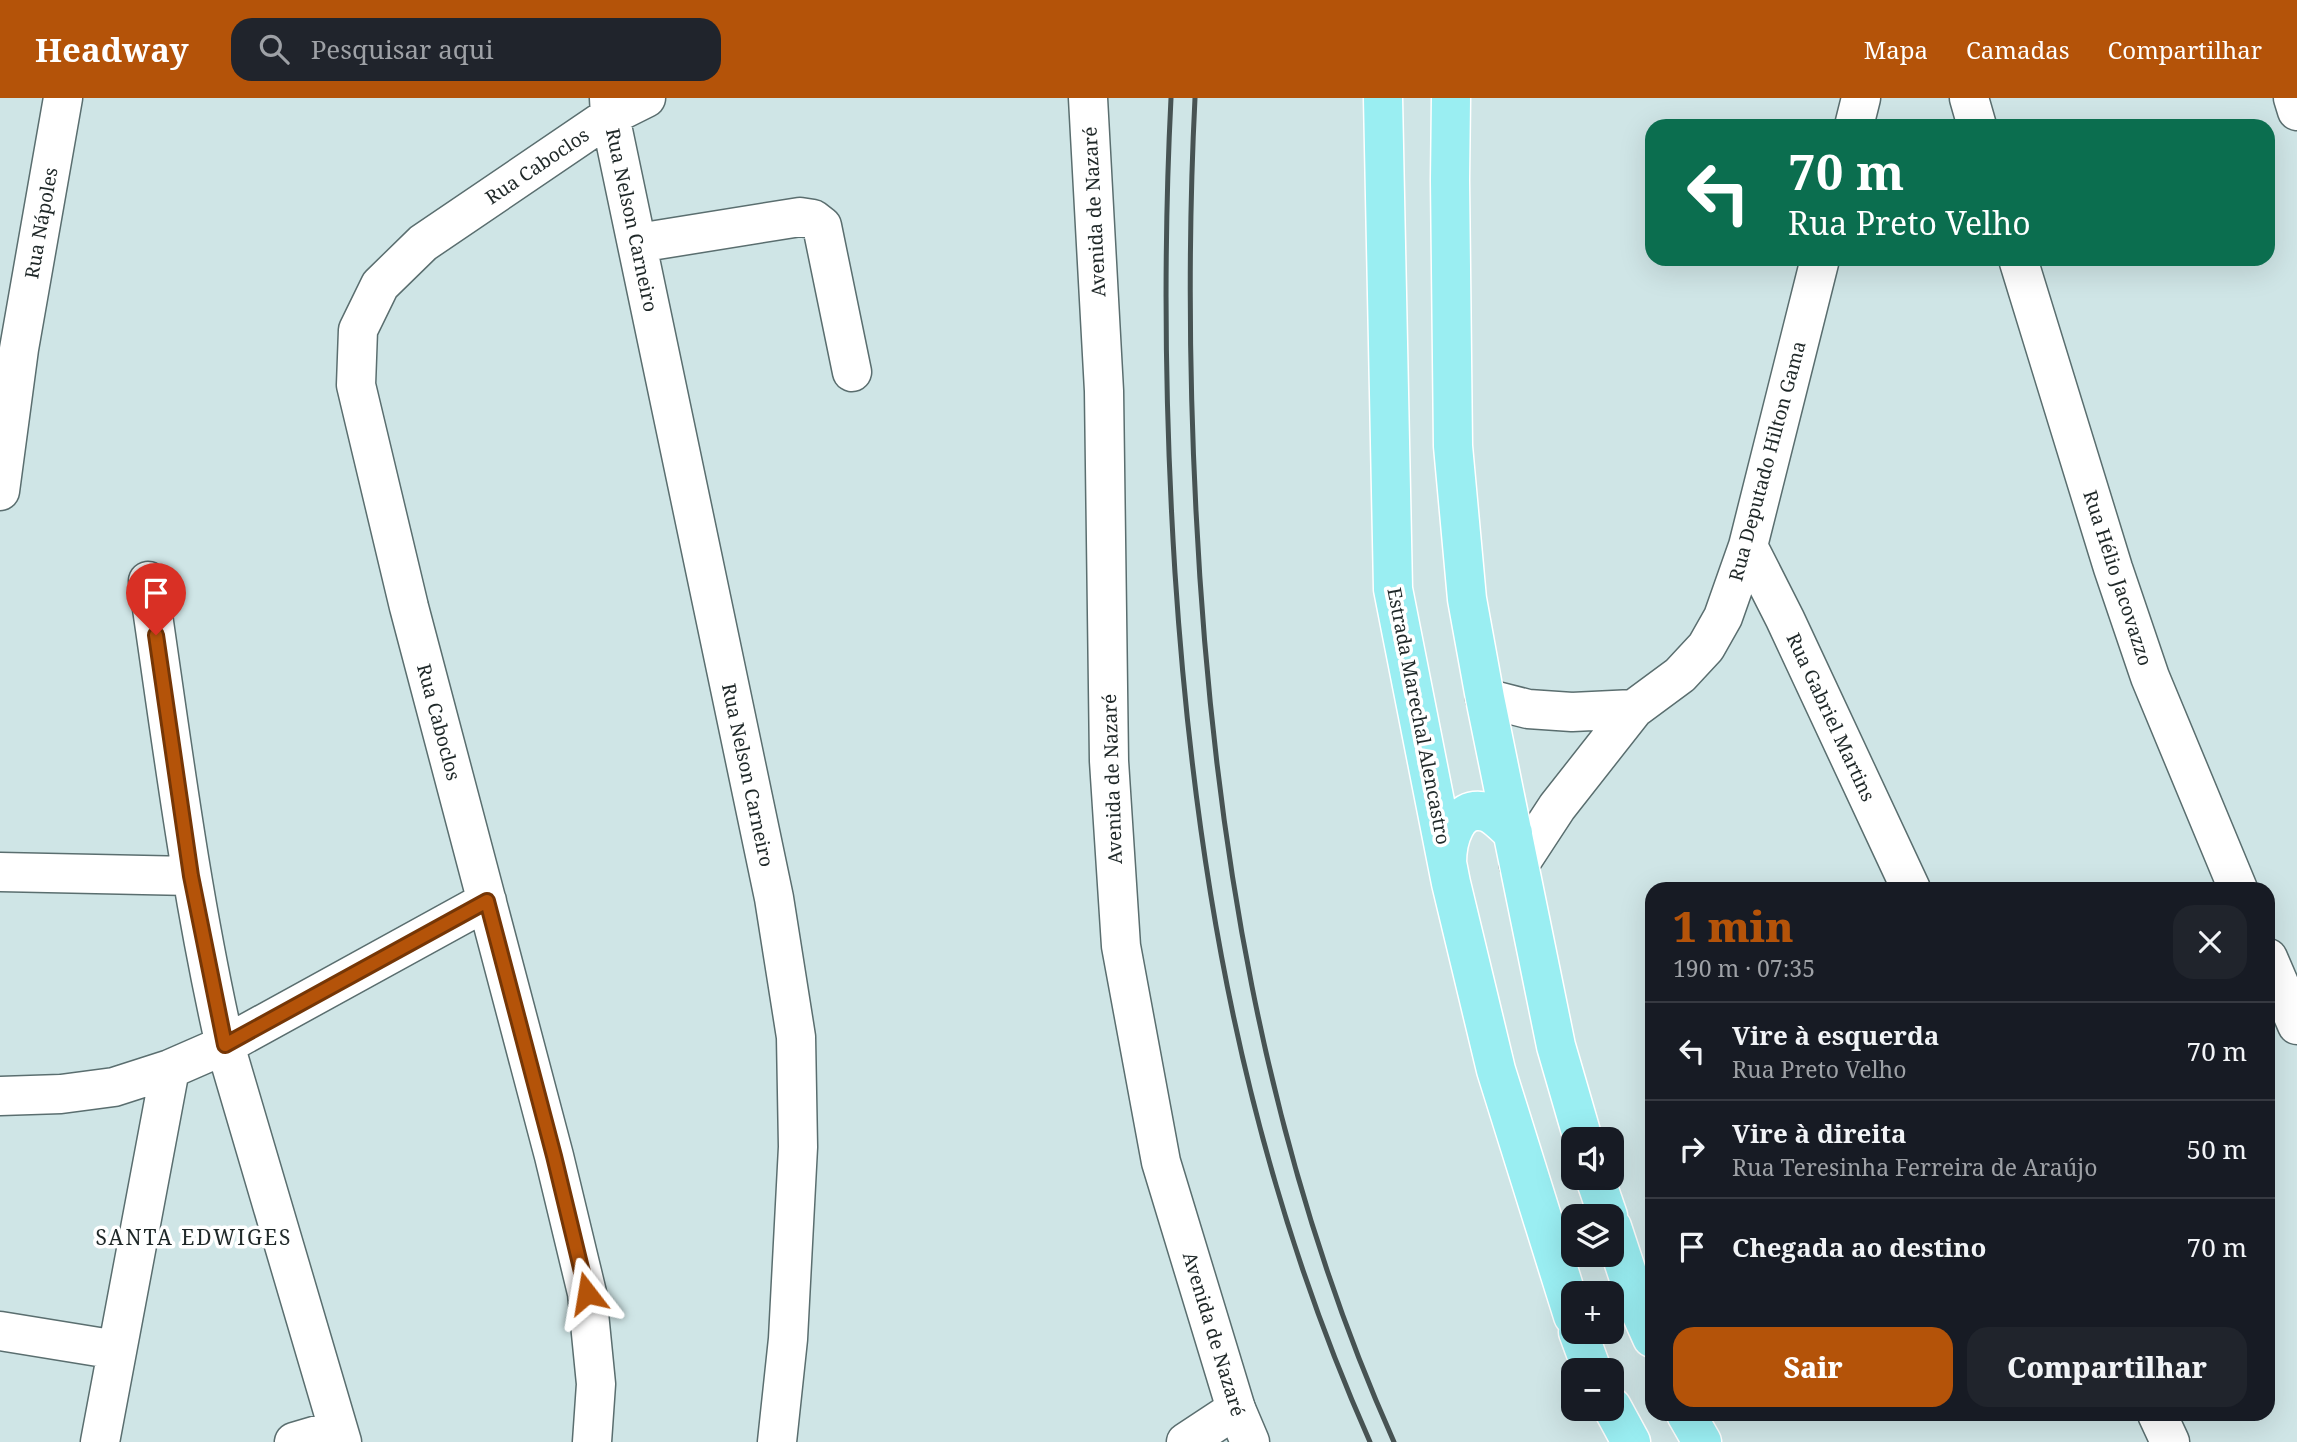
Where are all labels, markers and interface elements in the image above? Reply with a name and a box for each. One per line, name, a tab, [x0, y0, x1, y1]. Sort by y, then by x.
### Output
search box	[231, 18, 721, 81]
text: Headway	[35, 27, 189, 72]
icon: search	[255, 30, 293, 68]
text: Pesquisar aqui	[311, 31, 494, 67]
text: Mapa	[1864, 33, 1928, 66]
text: Camadas	[1966, 33, 2070, 66]
text: Compartilhar	[2108, 33, 2262, 66]
street label: Rua Caboclos	[480, 122, 594, 210]
street label: Rua Nelson Carneiro	[600, 126, 664, 314]
street label: Avenida de Nazaré	[1077, 126, 1111, 298]
text: 70 m	[1788, 138, 1904, 204]
icon: left	[1673, 147, 1764, 238]
street label: Rua Nápoles	[18, 165, 64, 281]
text: Rua Preto Velho	[1788, 201, 2031, 244]
street label: Rua Deputado Hilton Gama	[1722, 338, 1812, 584]
street label: Rua Hélio Jacovazzo	[2077, 487, 2159, 669]
pin	[126, 563, 186, 635]
icon: arrive	[137, 574, 175, 612]
street label: Estrada Marechal Alencastro	[1381, 585, 1457, 847]
street label: Rua Gabriel Martins	[1781, 628, 1881, 806]
street label: Rua Caboclos	[411, 661, 467, 783]
street label: Rua Nelson Carneiro	[716, 681, 780, 869]
street label: Avenida de Nazaré	[1096, 693, 1128, 865]
text: 1 min	[1673, 897, 1794, 954]
button: close	[2173, 905, 2247, 979]
text: 190 m · 07:35	[1673, 952, 1815, 984]
text: Vire à esquerda	[1732, 1017, 1939, 1053]
icon: left	[1673, 1032, 1711, 1070]
text: 70 m	[2187, 1033, 2247, 1069]
text: Rua Preto Velho	[1732, 1053, 1906, 1085]
text: Vire à direita	[1732, 1115, 1907, 1151]
map controls	[1561, 1127, 1624, 1421]
button: sound	[1561, 1127, 1624, 1190]
icon: right	[1673, 1130, 1711, 1168]
text: 50 m	[2187, 1131, 2247, 1167]
text: Rua Teresinha Ferreira de Araújo	[1732, 1151, 2097, 1183]
button: layers	[1561, 1204, 1624, 1267]
district label: SANTA EDWIGES	[96, 1223, 292, 1251]
icon: arrive	[1673, 1228, 1711, 1266]
text: Chegada ao destino	[1732, 1229, 1987, 1265]
text: 70 m	[2187, 1229, 2247, 1265]
street label: Avenida de Nazaré	[1177, 1249, 1251, 1419]
position arrow	[550, 1256, 624, 1330]
button: +	[1561, 1281, 1624, 1344]
button: Sair	[1673, 1327, 1953, 1407]
button: Compartilhar	[1967, 1327, 2247, 1407]
button: −	[1561, 1358, 1624, 1421]

